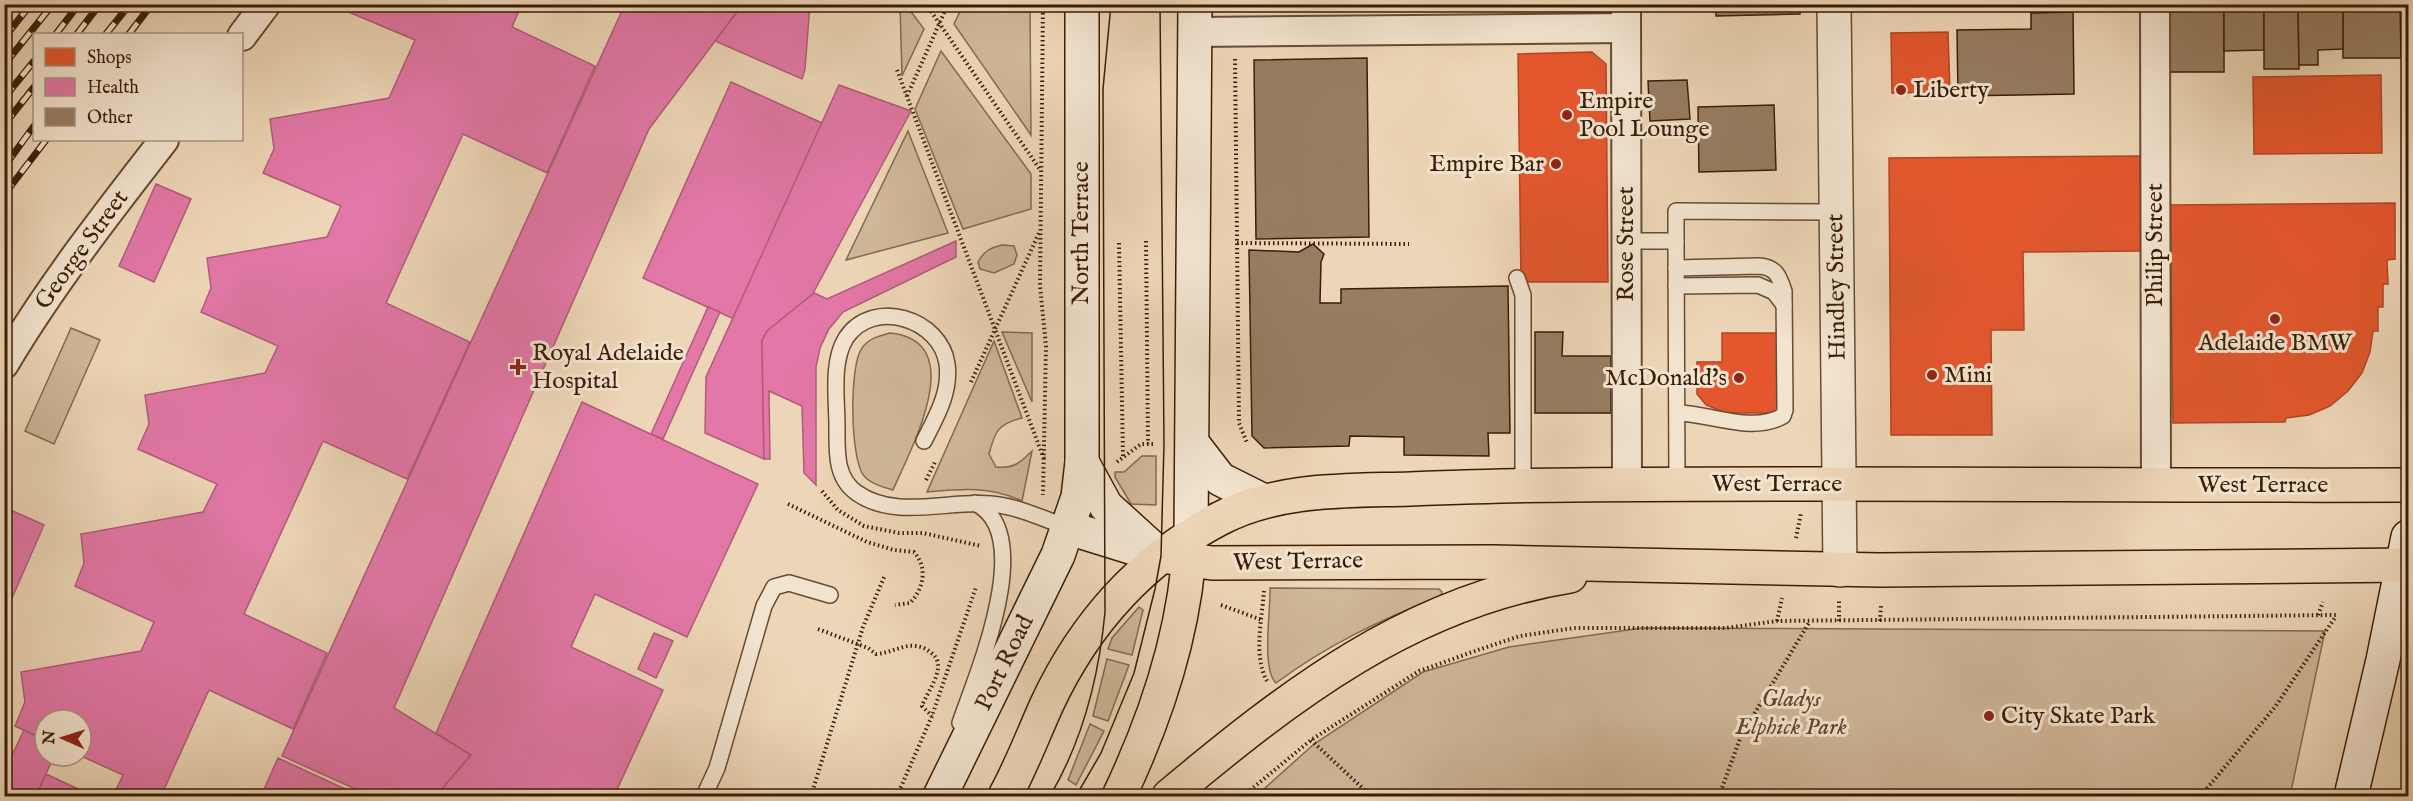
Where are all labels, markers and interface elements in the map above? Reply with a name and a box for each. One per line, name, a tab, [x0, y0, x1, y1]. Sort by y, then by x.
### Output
legend	[33, 33, 243, 141]
text: Shops	[87, 47, 132, 70]
place label: Liberty	[1913, 75, 1989, 106]
text: Health	[87, 77, 139, 100]
marker: Liberty	[1894, 83, 1908, 97]
place label: Empire Pool Lounge	[1579, 86, 1709, 145]
text: Other	[87, 107, 133, 130]
marker: Empire Pool Lounge	[1560, 108, 1574, 122]
place label: Empire Bar	[1429, 149, 1544, 180]
marker: Empire Bar	[1549, 157, 1563, 171]
street label: North Terrace	[1066, 161, 1097, 305]
street label: Philip Street	[2140, 183, 2171, 307]
street label: George Street	[28, 184, 136, 316]
street label: Rose Street	[1611, 186, 1642, 302]
street label: Hindley Street	[1820, 213, 1854, 361]
marker: Adelaide BMW	[2268, 312, 2282, 326]
place label: Adelaide BMW	[2197, 328, 2353, 359]
place label: Royal Adelaide Hospital	[532, 338, 684, 397]
marker: Royal Adelaide Hospital	[509, 358, 527, 376]
place label: Mini	[1944, 360, 1992, 391]
place label: McDonald's	[1605, 363, 1727, 394]
marker: Mini	[1925, 368, 1939, 382]
marker: McDonald's	[1732, 371, 1746, 385]
street label: West Terrace	[1712, 469, 1842, 500]
street label: West Terrace	[2198, 470, 2328, 501]
street label: West Terrace	[1233, 545, 1363, 579]
street label: Port Road	[969, 610, 1042, 716]
park label: Gladys Elphick Park	[1734, 684, 1847, 743]
place label: City Skate Park	[2001, 701, 2156, 732]
north arrow	[33, 708, 93, 768]
marker: City Skate Park	[1982, 709, 1996, 723]
text: N	[40, 730, 60, 746]

